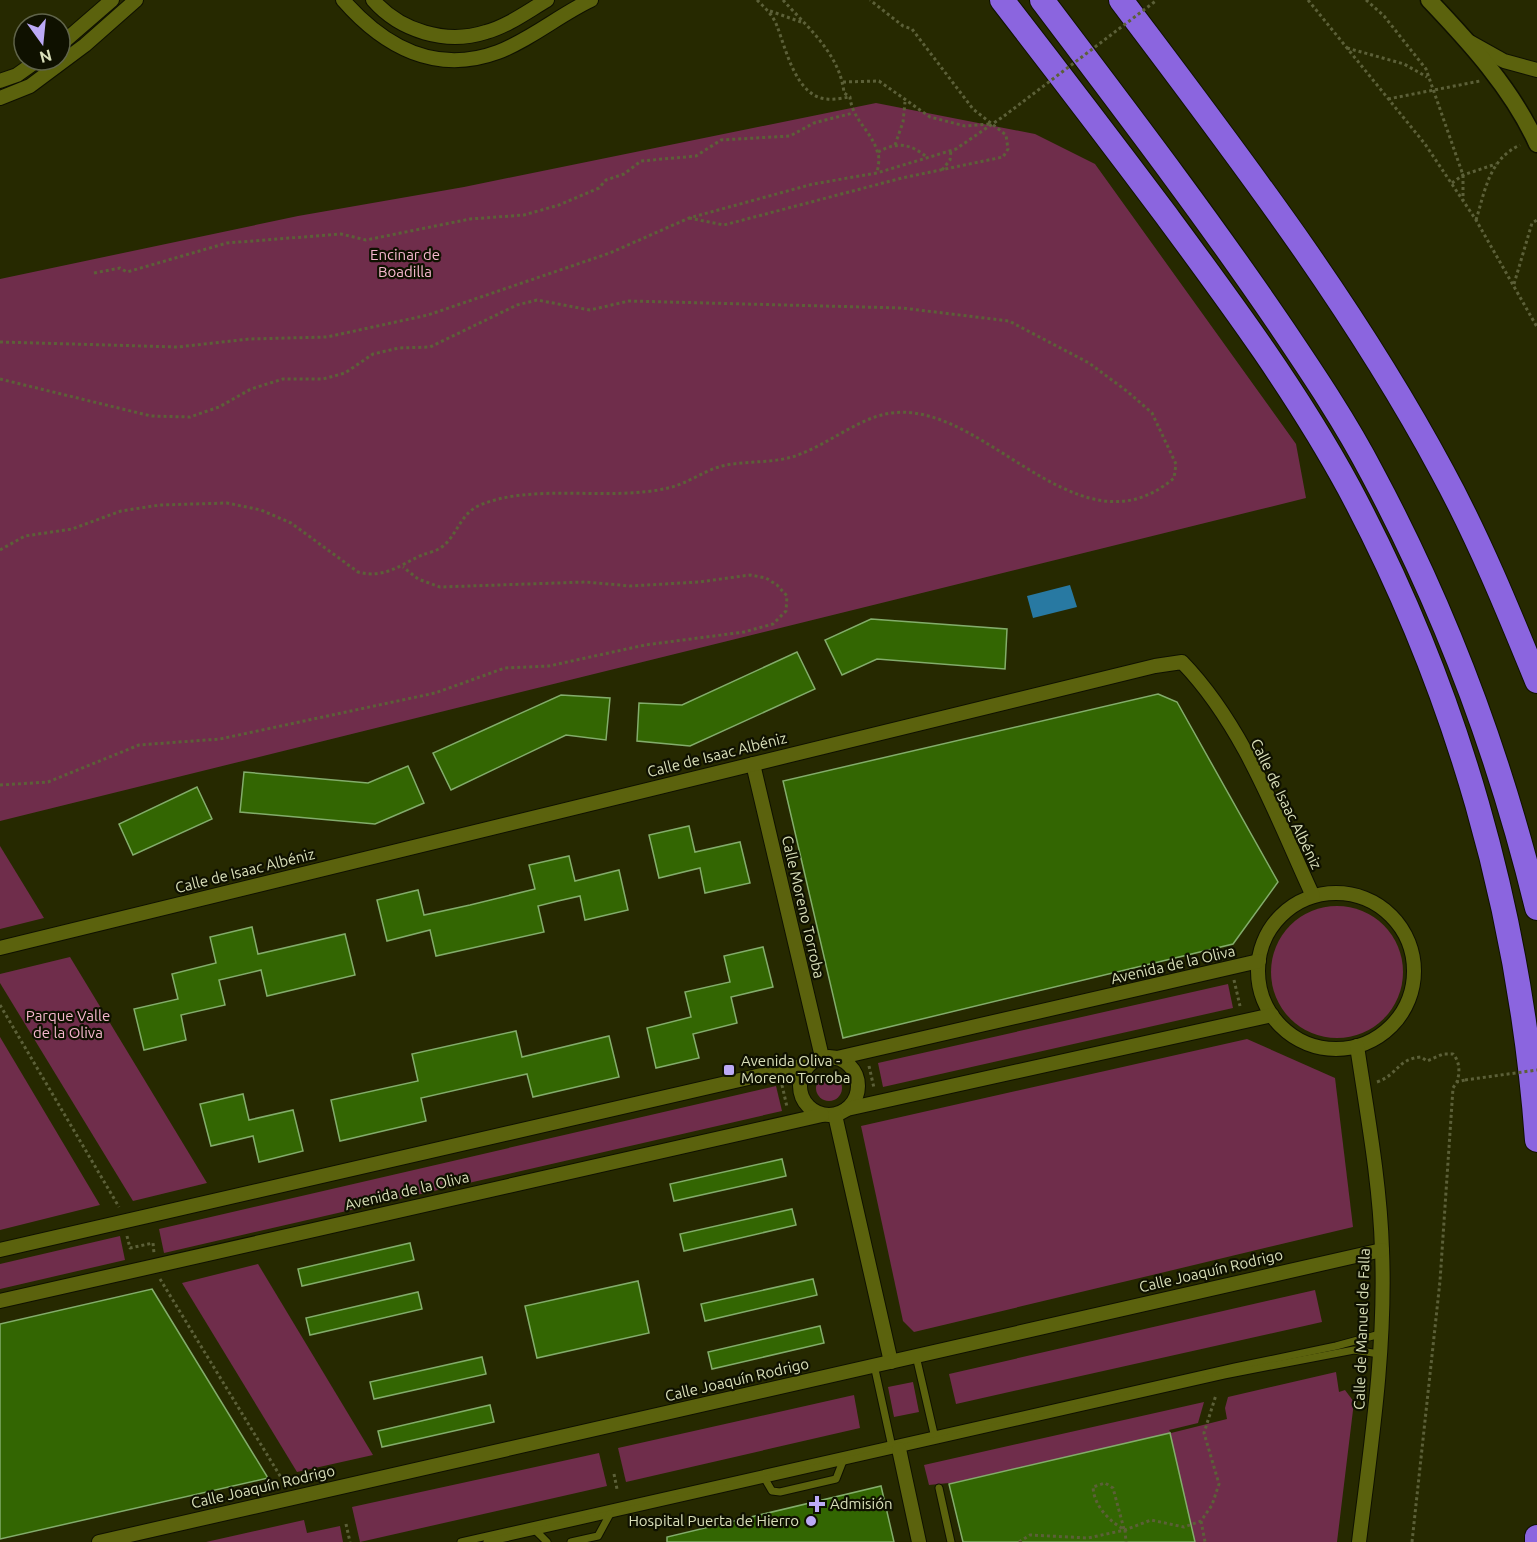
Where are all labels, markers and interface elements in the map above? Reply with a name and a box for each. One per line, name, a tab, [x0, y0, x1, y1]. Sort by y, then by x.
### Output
north arrow	[12, 12, 72, 72]
text: N	[38, 46, 54, 67]
park label: Encinar de Boadilla	[370, 246, 440, 280]
street label: Calle de Isaac Albéniz	[645, 729, 788, 780]
street label: Calle de Isaac Albéniz	[1247, 736, 1325, 872]
street label: Calle Moreno Torroba	[779, 834, 828, 980]
street label: Calle de Isaac Albéniz	[173, 845, 316, 896]
street label: Avenida de la Oliva	[1109, 942, 1237, 987]
park label: Parque Valle de la Oliva	[26, 1007, 110, 1041]
place label: Avenida Oliva - Moreno Torroba	[741, 1052, 851, 1086]
marker: Avenida Oliva - Moreno Torroba	[722, 1063, 736, 1077]
street label: Avenida de la Oliva	[343, 1168, 471, 1213]
street label: Calle Joaquín Rodrigo	[1137, 1246, 1284, 1295]
street label: Calle de Manuel de Falla	[1350, 1248, 1373, 1410]
street label: Calle Joaquín Rodrigo	[663, 1355, 810, 1404]
street label: Calle Joaquín Rodrigo	[189, 1462, 336, 1511]
marker: Admisión	[808, 1495, 826, 1513]
place label: Admisión	[830, 1495, 893, 1512]
place label: Hospital Puerta de Hierro	[628, 1512, 799, 1529]
marker: Hospital Puerta de Hierro	[804, 1514, 818, 1528]

